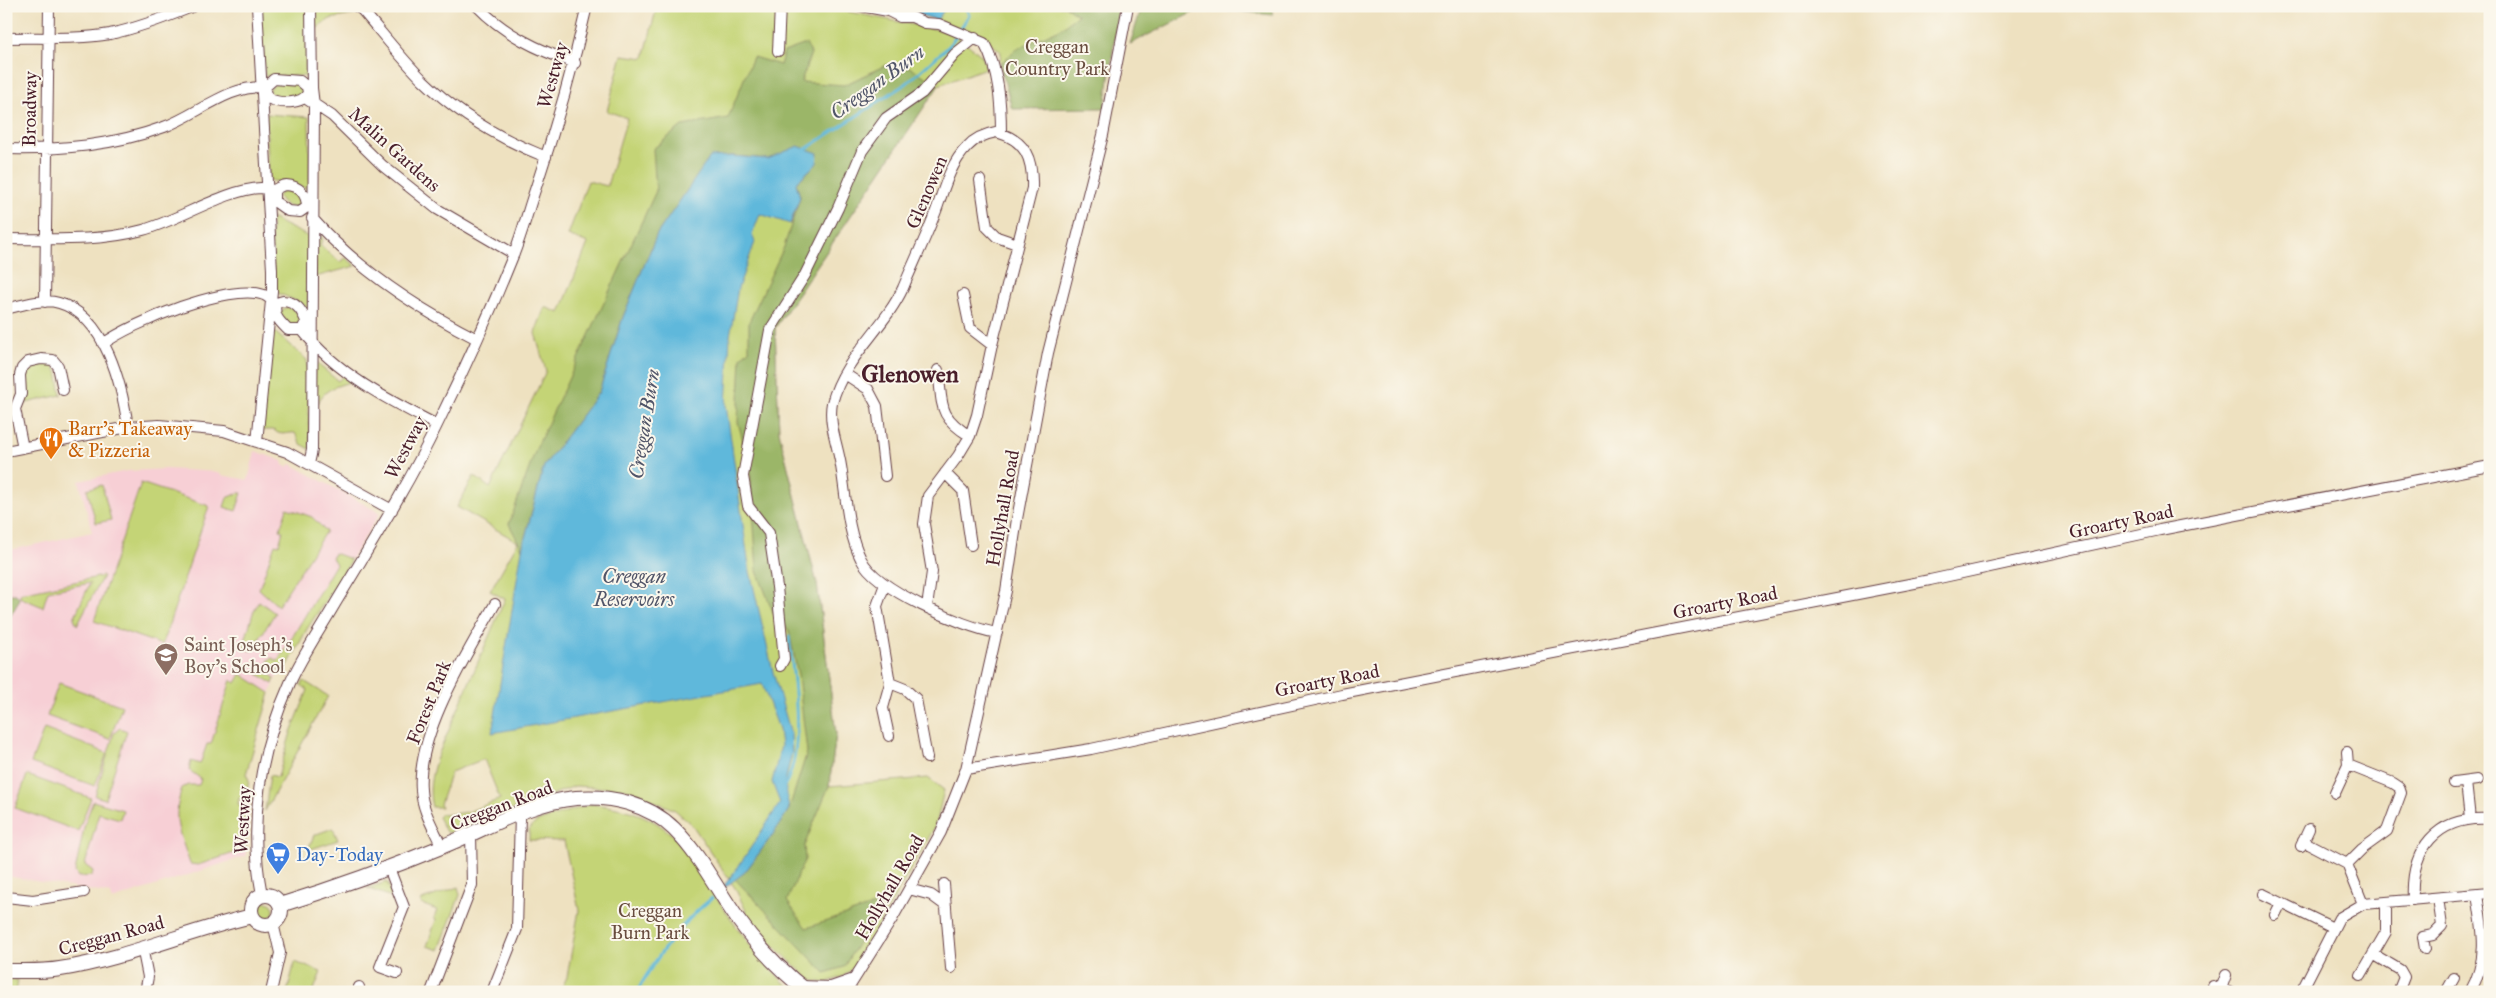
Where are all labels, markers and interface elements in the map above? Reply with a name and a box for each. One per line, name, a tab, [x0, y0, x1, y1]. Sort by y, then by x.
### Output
park label: Creggan Country Park	[1005, 35, 1109, 80]
street label: Westway	[532, 38, 573, 111]
water label: Creggan Burn	[825, 39, 929, 124]
street label: Broadway	[17, 70, 42, 147]
street label: Malin Gardens	[344, 102, 445, 197]
street label: Glenowen	[901, 152, 952, 232]
district label: Glenowen	[861, 359, 959, 389]
water label: Creggan Burn	[623, 367, 665, 481]
street label: Westway	[379, 411, 432, 483]
place label: Barr's Takeaway & Pizzeria	[68, 417, 193, 462]
restaurant icon: Barr's Takeaway & Pizzeria	[38, 426, 64, 460]
street label: Hollyhall Road	[981, 448, 1024, 568]
street label: Groarty Road	[2067, 499, 2176, 544]
water label: Creggan Reservoirs	[593, 564, 675, 611]
street label: Groarty Road	[1671, 581, 1780, 624]
place label: Saint Joseph's Boy's School	[184, 633, 293, 678]
school or university icon: Saint Joseph's Boy's School	[153, 642, 179, 676]
street label: Forest Park	[401, 657, 456, 748]
street label: Groarty Road	[1273, 659, 1382, 702]
street label: Creggan Road	[446, 775, 557, 837]
street label: Westway	[229, 784, 256, 855]
street label: Hollyhall Road	[850, 830, 929, 944]
supermarket icon: Day-Today	[265, 841, 291, 875]
place label: Day-Today	[296, 843, 384, 866]
park label: Creggan Burn Park	[611, 899, 689, 944]
street label: Creggan Road	[56, 910, 167, 962]

